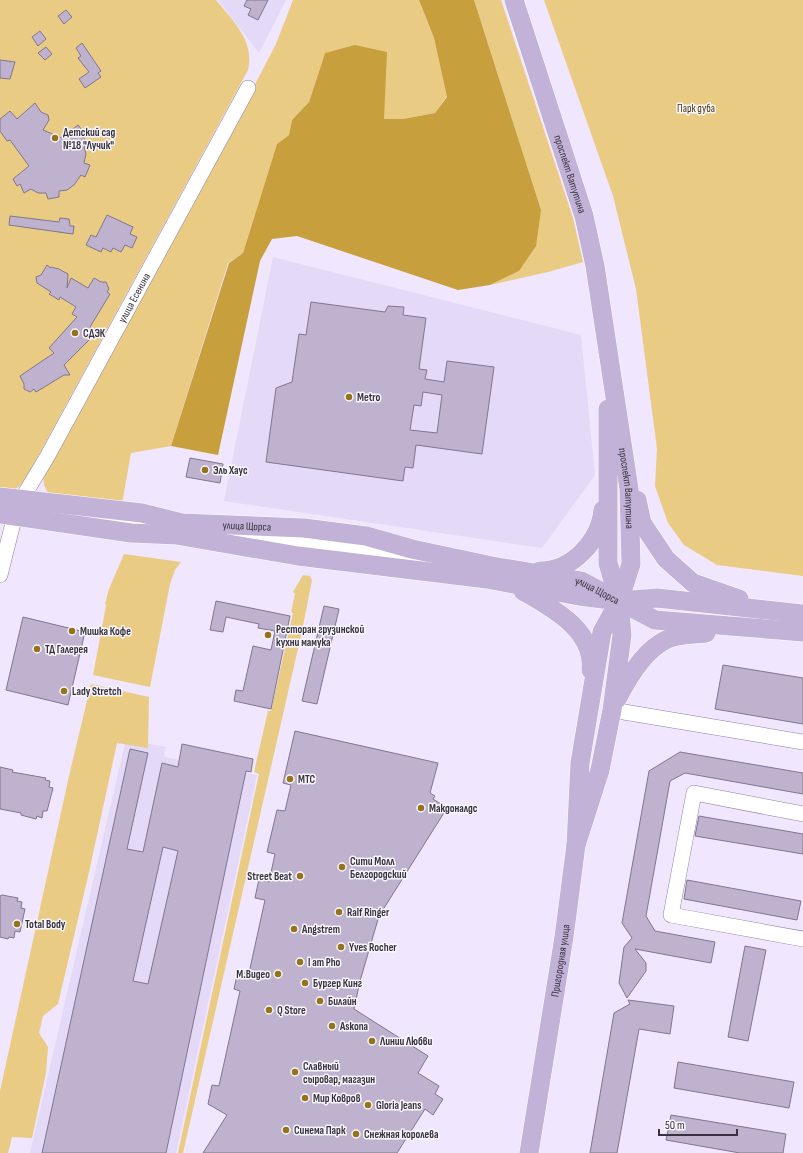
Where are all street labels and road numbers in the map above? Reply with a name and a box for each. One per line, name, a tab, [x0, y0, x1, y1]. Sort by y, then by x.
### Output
street label: проспект Ватутина	[552, 133, 589, 215]
street label: улица Есенина	[115, 270, 153, 325]
street label: проспект Ватутина	[616, 447, 637, 529]
street label: улица Щорса	[222, 518, 271, 533]
street label: улица Щорса	[574, 574, 622, 607]
street label: Пригородная улица	[548, 923, 572, 998]

